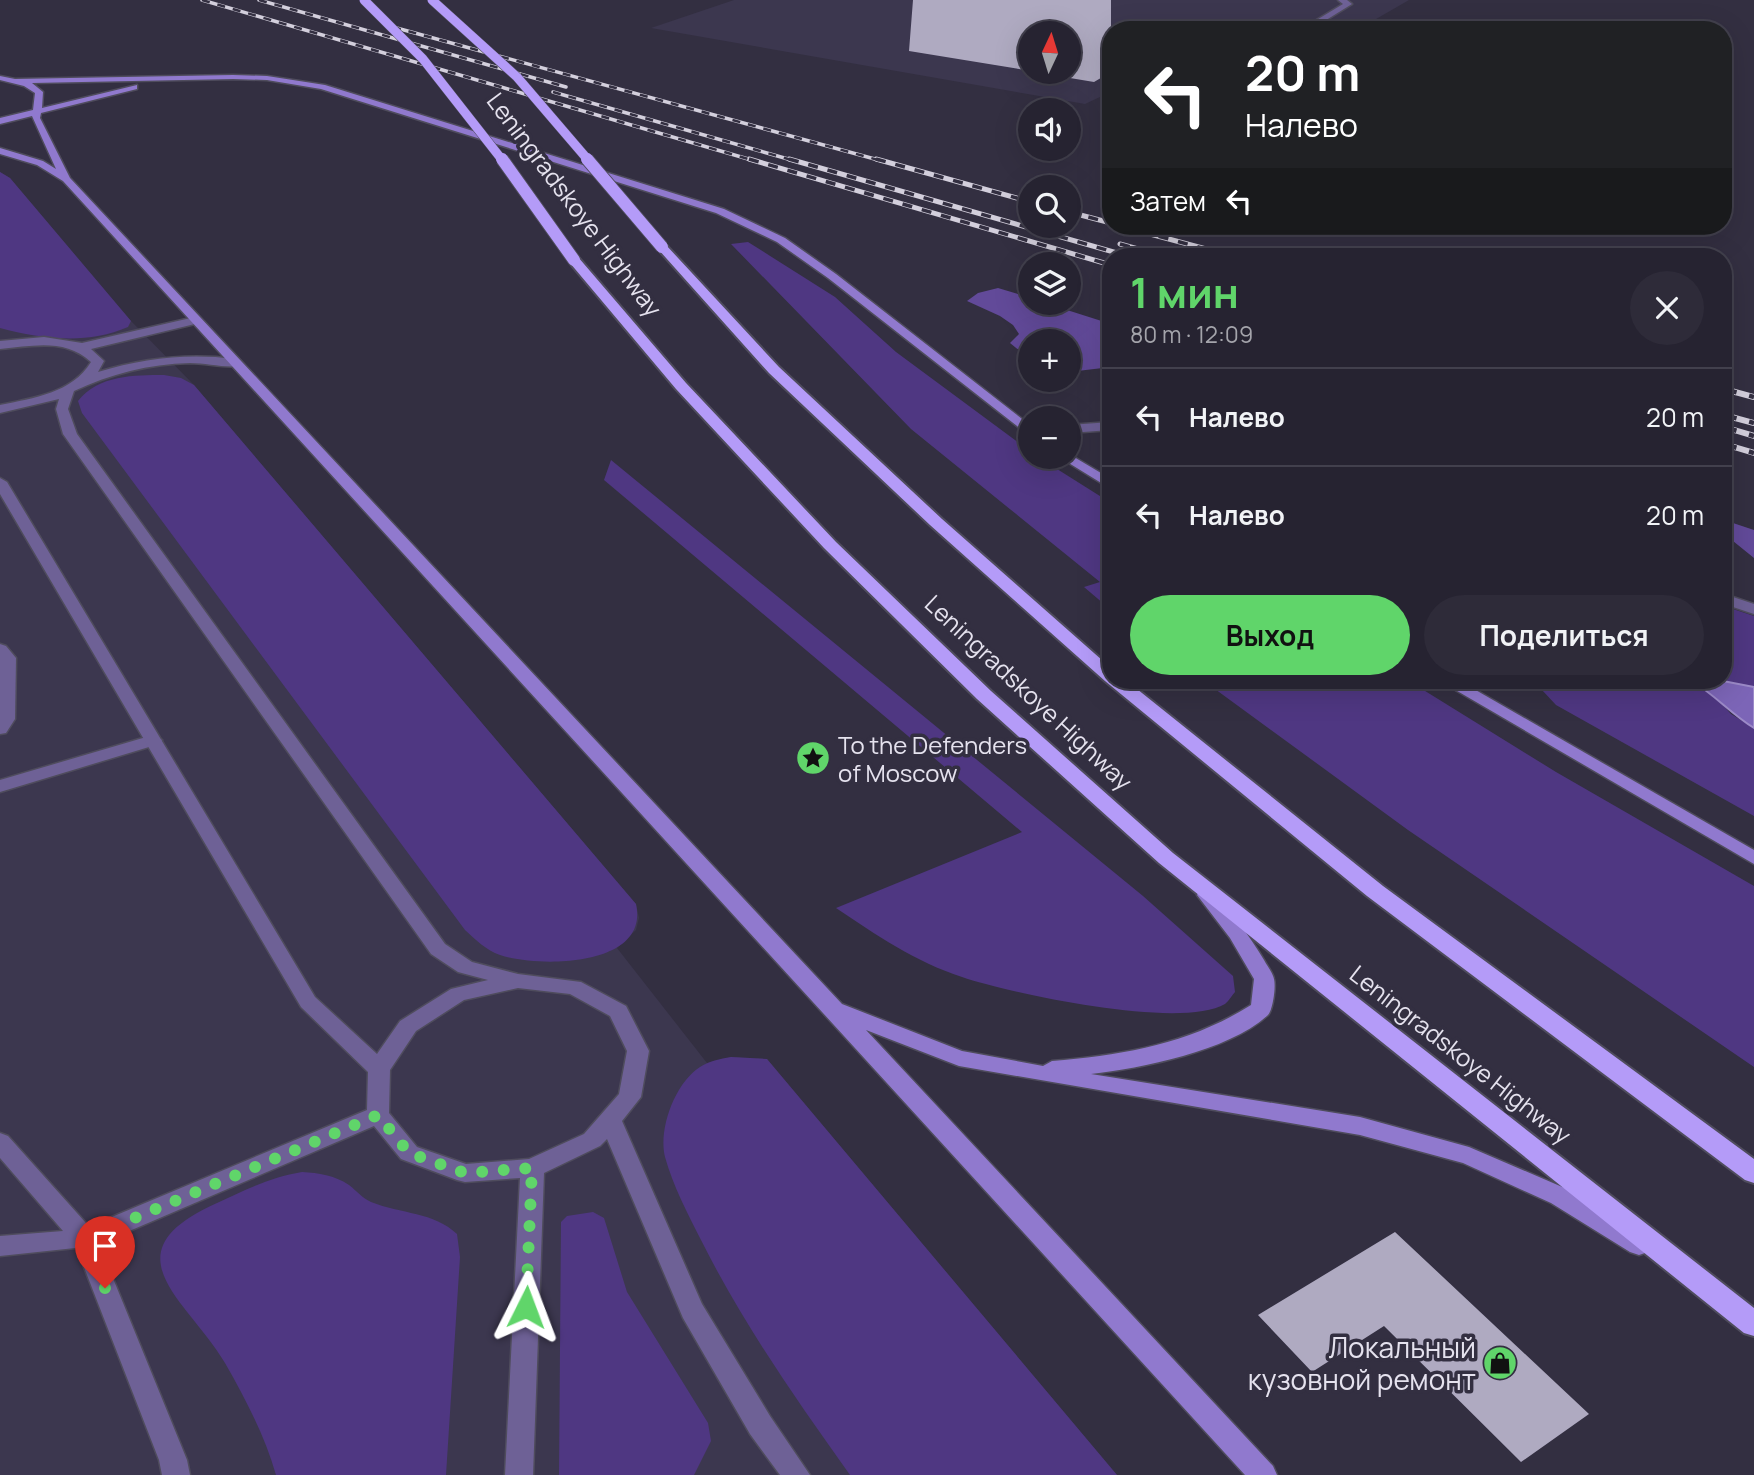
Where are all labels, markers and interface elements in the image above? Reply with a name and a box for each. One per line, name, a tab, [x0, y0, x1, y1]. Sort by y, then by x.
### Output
north arrow	[1018, 21, 1082, 84]
map controls	[1018, 21, 1081, 469]
text: 20 m	[1245, 39, 1360, 106]
icon: left	[1130, 49, 1221, 140]
street label: Leningradskoye Highway	[480, 85, 670, 323]
button: sound	[1018, 98, 1081, 161]
text: Налево	[1245, 103, 1358, 147]
button: search	[1018, 175, 1081, 238]
icon: left	[1220, 182, 1258, 220]
text: Затем	[1130, 183, 1206, 219]
button: layers	[1018, 252, 1081, 315]
text: 1 мин	[1130, 263, 1239, 321]
button: close	[1630, 271, 1704, 345]
text: 80 m · 12:09	[1130, 318, 1253, 350]
button: +	[1018, 329, 1081, 392]
icon: left	[1130, 398, 1168, 436]
text: Налево	[1189, 399, 1285, 435]
text: 20 m	[1646, 399, 1704, 435]
button: −	[1018, 406, 1081, 469]
icon: left	[1130, 496, 1168, 534]
text: Налево	[1189, 497, 1285, 533]
text: 20 m	[1646, 497, 1704, 533]
street label: Leningradskoye Highway	[918, 587, 1140, 797]
button: Выход	[1130, 595, 1410, 675]
button: Поделиться	[1424, 595, 1704, 675]
place label: To the Defenders of Moscow	[838, 728, 1027, 789]
place icon: To the Defenders of Moscow	[794, 739, 832, 777]
street label: Leningradskoye Highway	[1343, 957, 1579, 1151]
pin	[75, 1216, 135, 1288]
icon: arrive	[86, 1227, 124, 1265]
position arrow	[489, 1270, 563, 1344]
place label: Локальный кузовной ремонт	[1248, 1328, 1476, 1398]
shop icon: Локальный кузовной ремонт	[1481, 1344, 1519, 1382]

